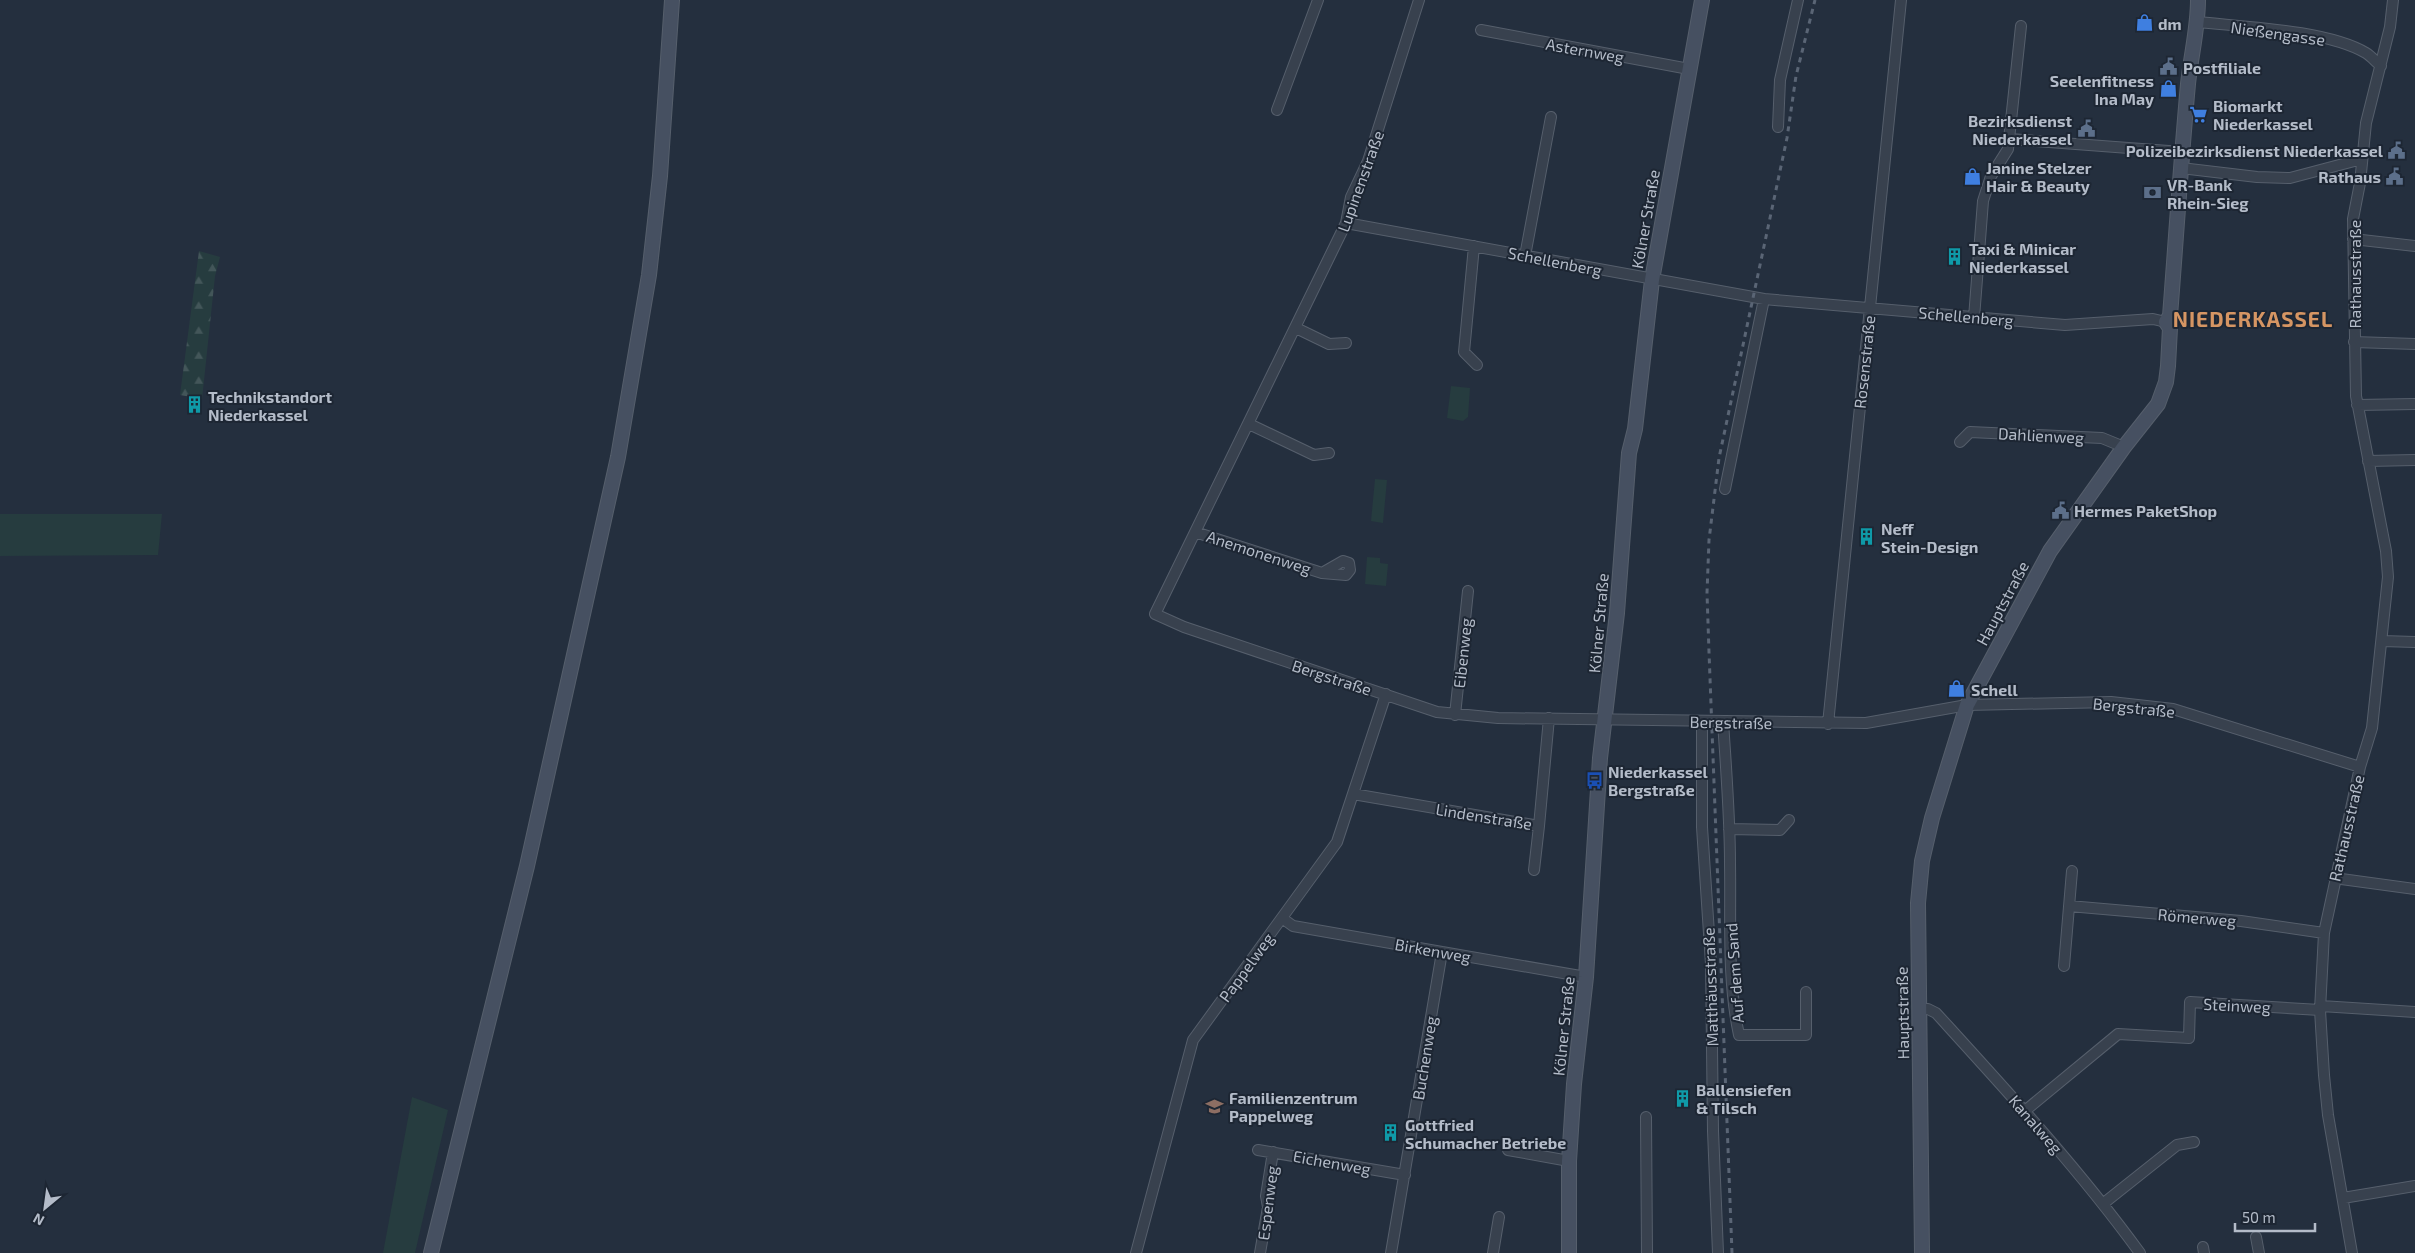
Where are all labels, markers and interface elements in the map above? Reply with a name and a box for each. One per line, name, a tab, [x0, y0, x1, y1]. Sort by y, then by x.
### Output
shop icon: dm	[2134, 13, 2154, 33]
place label: dm	[2158, 14, 2182, 33]
street label: Nießengasse	[2230, 17, 2326, 49]
street label: Asternweg	[1544, 34, 1626, 66]
public building icon: Postfiliale	[2159, 57, 2179, 77]
place label: Postfiliale	[2183, 58, 2261, 77]
place label: Seelenfitness Ina May	[2050, 71, 2154, 109]
shop icon: Seelenfitness Ina May	[2158, 79, 2178, 99]
place label: Biomarkt Niederkassel	[2213, 96, 2313, 133]
supermarket icon: Biomarkt Niederkassel	[2189, 104, 2209, 124]
place label: Bezirksdienst Niederkassel	[1968, 111, 2073, 148]
public building icon: Bezirksdienst Niederkassel	[2076, 119, 2096, 139]
street label: Lupinenstraße	[1333, 128, 1387, 234]
public building icon: Polizeibezirksdienst Niederkassel	[2387, 140, 2407, 160]
place label: Polizeibezirksdienst Niederkassel	[2126, 141, 2384, 160]
place label: Janine Stelzer Hair & Beauty	[1986, 158, 2092, 196]
shop icon: Janine Stelzer Hair & Beauty	[1962, 166, 1982, 186]
public building icon: Rathaus	[2385, 166, 2405, 186]
place label: Rathaus	[2318, 167, 2381, 186]
street label: Kölner Straße	[1627, 168, 1663, 270]
place label: VR-Bank Rhein-Sieg	[2167, 175, 2249, 212]
bank icon: VR-Bank Rhein-Sieg	[2143, 183, 2163, 203]
street label: Rathausstraße	[2345, 220, 2364, 328]
place label: Taxi & Minicar Niederkassel	[1969, 239, 2076, 276]
street label: Schellenberg	[1507, 243, 1604, 279]
building icon: Taxi & Minicar Niederkassel	[1945, 247, 1965, 267]
street label: Schellenberg	[1918, 302, 2014, 330]
district label: NIEDERKASSEL	[2173, 306, 2333, 331]
street label: Rosenstraße	[1850, 314, 1878, 410]
place label: Technikstandort Niederkassel	[208, 387, 332, 424]
building icon: Technikstandort Niederkassel	[184, 395, 204, 415]
street label: Dahlienweg	[1998, 423, 2084, 447]
public building icon: Hermes PaketShop	[2050, 500, 2070, 520]
place label: Hermes PaketShop	[2074, 501, 2217, 520]
place label: Neff Stein-Design	[1881, 519, 1978, 556]
street label: Anemonenweg	[1204, 526, 1314, 578]
building icon: Neff Stein-Design	[1857, 527, 1877, 547]
street label: Hauptstraße	[1972, 558, 2032, 648]
street label: Kölner Straße	[1584, 572, 1612, 674]
street label: Eibenweg	[1449, 617, 1475, 689]
street label: Bergstraße	[1290, 655, 1374, 699]
shop icon: Schell	[1947, 679, 1967, 699]
place label: Schell	[1971, 680, 2018, 699]
street label: Bergstraße	[2092, 693, 2176, 721]
street label: Bergstraße	[1690, 712, 1772, 732]
place label: Niederkassel Bergstraße	[1608, 762, 1708, 799]
bus stop icon: Niederkassel Bergstraße	[1584, 770, 1604, 790]
street label: Rathausstraße	[2324, 773, 2368, 883]
street label: Lindenstraße	[1434, 799, 1534, 833]
street label: Römerweg	[2157, 904, 2237, 930]
street label: Auf dem Sand	[1721, 922, 1747, 1024]
street label: Matthäusstraße	[1698, 927, 1722, 1047]
street label: Pappelweg	[1215, 929, 1277, 1005]
street label: Birkenweg	[1394, 934, 1473, 966]
street label: Hauptstraße	[1892, 966, 1912, 1060]
street label: Kölner Straße	[1548, 975, 1578, 1077]
street label: Steinweg	[2203, 994, 2271, 1016]
street label: Buchenweg	[1408, 1015, 1440, 1101]
place label: Ballensiefen & Tilsch	[1696, 1080, 1791, 1117]
place label: Familienzentrum Pappelweg	[1229, 1088, 1358, 1125]
building icon: Ballensiefen & Tilsch	[1672, 1088, 1692, 1108]
street label: Kanalweg	[2005, 1091, 2067, 1157]
school or university icon: Familienzentrum Pappelweg	[1205, 1096, 1225, 1116]
place label: Gottfried Schumacher Betriebe	[1405, 1115, 1566, 1152]
building icon: Gottfried Schumacher Betriebe	[1381, 1123, 1401, 1143]
street label: Eichenweg	[1292, 1146, 1372, 1178]
street label: Espenweg	[1253, 1165, 1281, 1241]
north arrow	[20, 1183, 70, 1233]
scale bar	[2235, 1200, 2315, 1232]
text: 50 m	[2242, 1208, 2276, 1226]
text: N	[30, 1210, 47, 1230]

